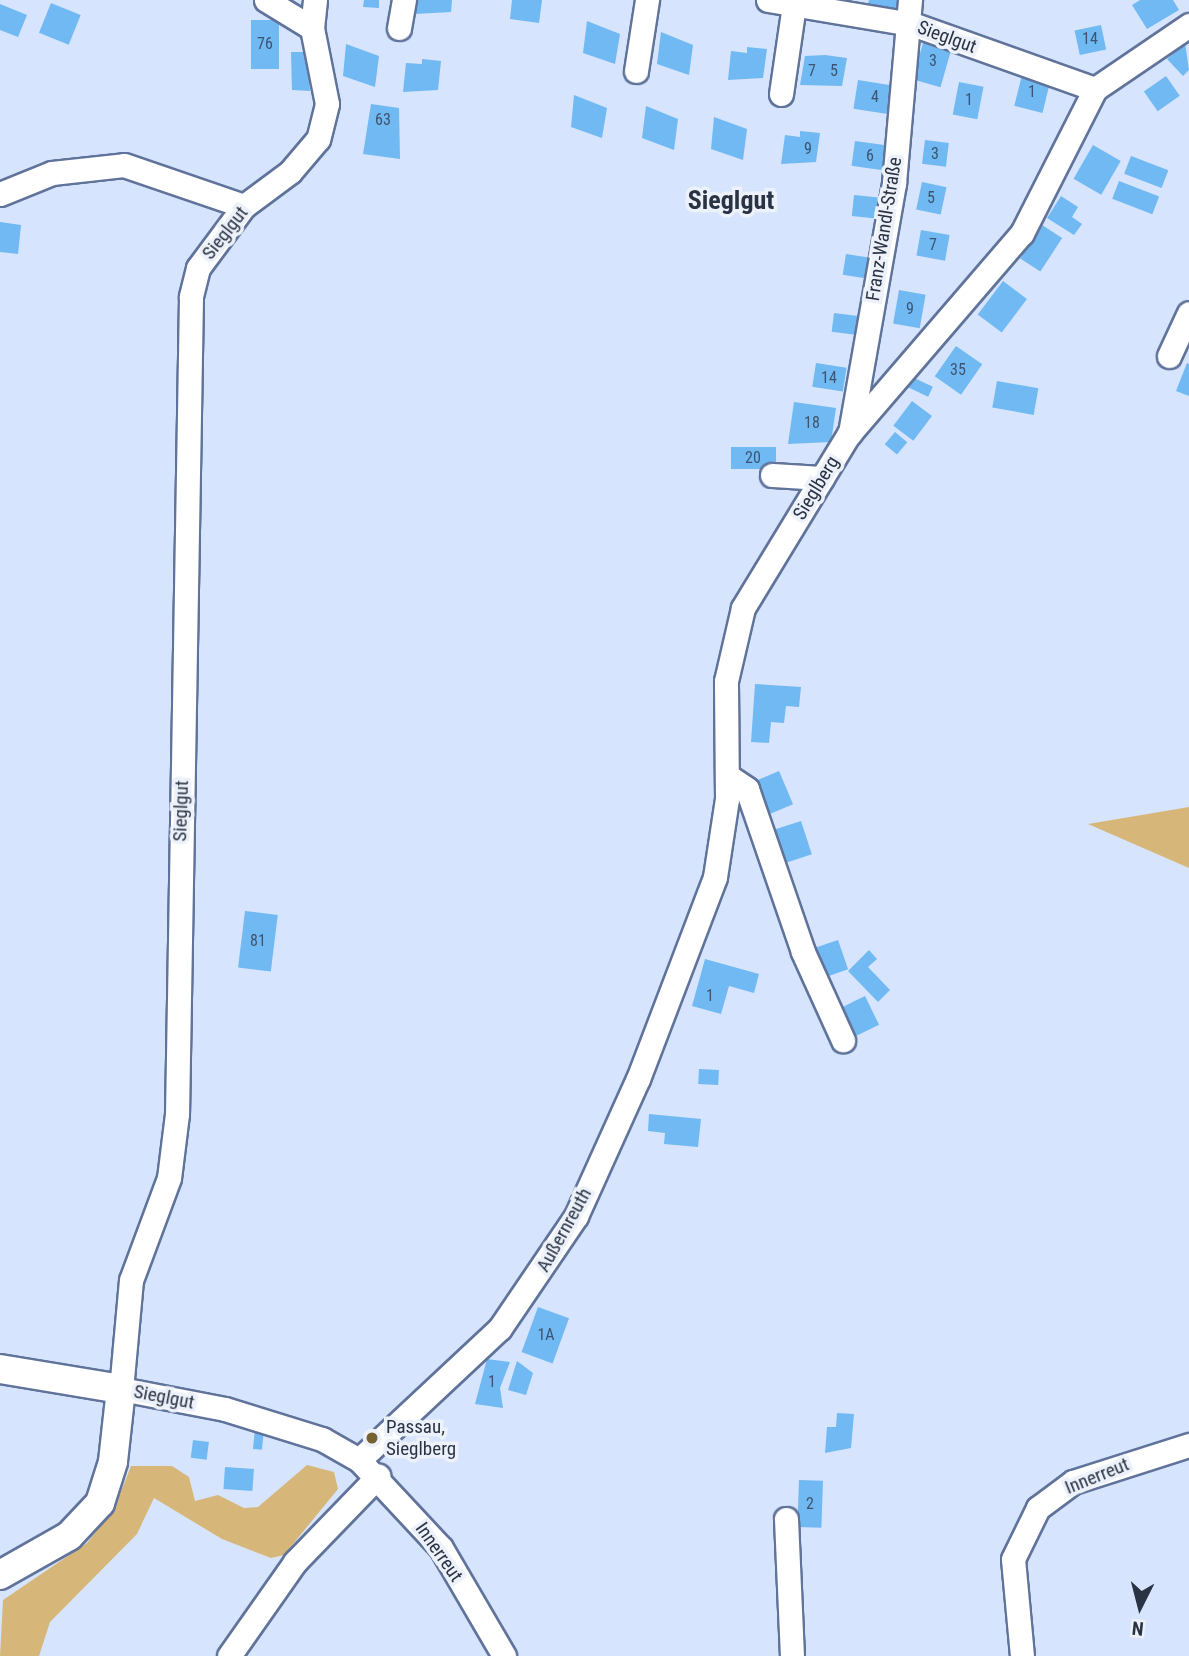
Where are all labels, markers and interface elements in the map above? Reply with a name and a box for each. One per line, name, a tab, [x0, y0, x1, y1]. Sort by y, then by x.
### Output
street label: Sieglgut	[914, 16, 980, 58]
house number: 14	[1082, 29, 1098, 49]
house number: 76	[257, 34, 273, 54]
house number: 3	[929, 51, 937, 71]
house number: 7	[808, 61, 816, 81]
house number: 5	[830, 61, 838, 81]
house number: 1	[1028, 82, 1036, 102]
house number: 4	[871, 87, 879, 107]
house number: 1	[965, 90, 973, 110]
house number: 63	[375, 110, 391, 130]
house number: 9	[804, 139, 812, 159]
house number: 3	[931, 144, 939, 164]
house number: 6	[866, 146, 874, 166]
street label: Franz-Wandl-Straße	[861, 155, 907, 303]
district label: Sieglgut	[688, 185, 774, 217]
house number: 5	[927, 188, 935, 208]
street label: Sieglgut	[197, 202, 253, 264]
house number: 7	[929, 235, 937, 255]
house number: 9	[906, 299, 914, 319]
house number: 35	[950, 360, 966, 380]
house number: 14	[821, 368, 837, 388]
house number: 18	[804, 413, 820, 433]
house number: 20	[745, 448, 761, 468]
street label: Sieglberg	[788, 452, 844, 524]
street label: Sieglgut	[169, 780, 193, 842]
house number: 81	[250, 931, 266, 951]
house number: 1	[706, 986, 714, 1006]
street label: Außernreuth	[532, 1184, 596, 1276]
house number: 1A	[537, 1325, 555, 1345]
house number: 1	[488, 1372, 496, 1392]
street label: Sieglgut	[132, 1380, 196, 1414]
place label: Passau, Sieglberg	[386, 1416, 456, 1460]
marker: Passau, Sieglberg	[364, 1430, 380, 1446]
street label: Innerreut	[1062, 1453, 1132, 1499]
house number: 2	[806, 1494, 814, 1514]
street label: Innerreut	[410, 1518, 468, 1586]
north arrow	[1105, 1572, 1175, 1642]
text: N	[1131, 1616, 1145, 1640]

